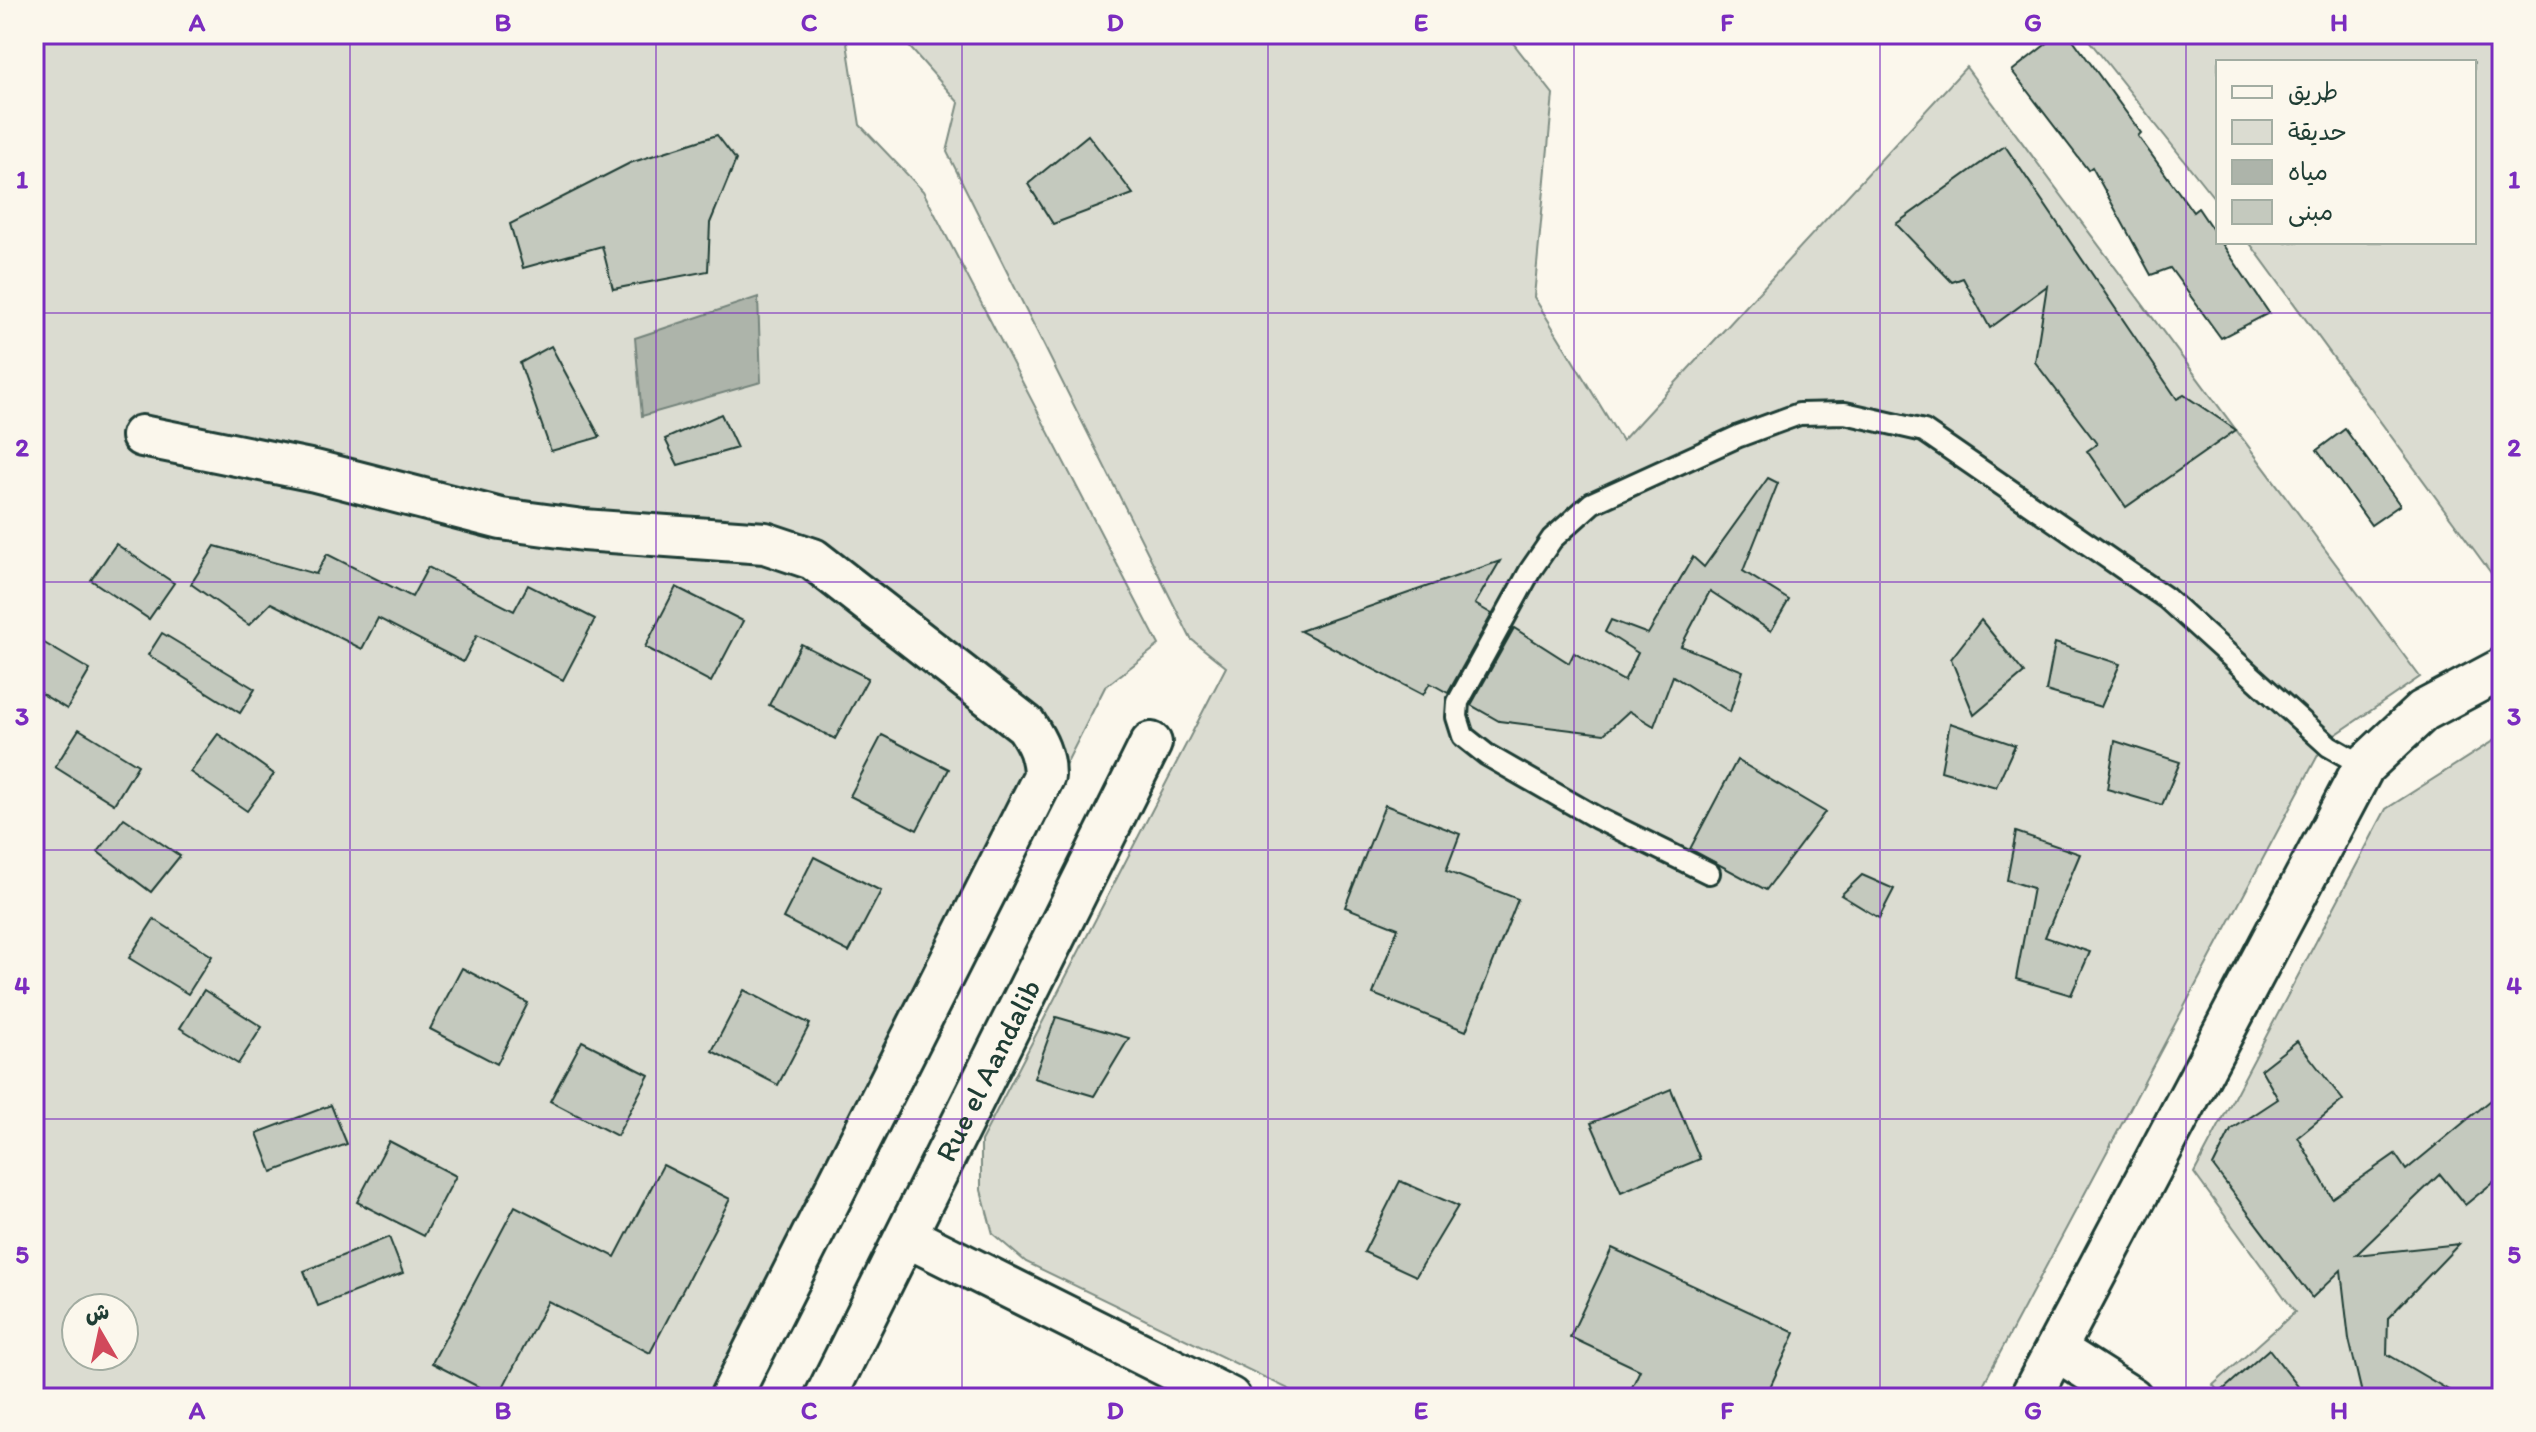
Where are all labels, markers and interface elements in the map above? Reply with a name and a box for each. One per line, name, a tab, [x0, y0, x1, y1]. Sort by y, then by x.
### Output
text: A	[188, 6, 206, 38]
text: B	[495, 6, 512, 38]
text: C	[801, 6, 818, 38]
text: D	[1106, 6, 1124, 38]
text: E	[1414, 6, 1428, 38]
text: F	[1720, 6, 1734, 38]
text: G	[2024, 6, 2042, 38]
text: H	[2330, 6, 2348, 38]
legend	[2216, 60, 2476, 244]
text: طريق	[2288, 77, 2338, 106]
text: حديقة	[2288, 117, 2347, 146]
text: مياه	[2288, 157, 2328, 186]
text: 1	[16, 163, 28, 195]
text: 1	[2508, 163, 2520, 195]
text: مبنى	[2288, 197, 2333, 227]
text: 2	[15, 431, 29, 463]
text: 2	[2507, 431, 2521, 463]
text: 3	[15, 700, 29, 732]
text: 3	[2507, 700, 2521, 732]
text: 4	[14, 969, 30, 1001]
text: 4	[2506, 969, 2522, 1001]
street label: Rue el Aandalib	[927, 973, 1049, 1167]
text: 5	[15, 1238, 29, 1270]
text: 5	[2507, 1238, 2521, 1270]
north arrow	[60, 1292, 140, 1372]
text: ش	[83, 1298, 111, 1328]
text: A	[188, 1394, 206, 1426]
text: B	[495, 1394, 512, 1426]
text: C	[801, 1394, 818, 1426]
text: D	[1106, 1394, 1124, 1426]
text: E	[1414, 1394, 1428, 1426]
text: F	[1720, 1394, 1734, 1426]
text: G	[2024, 1394, 2042, 1426]
text: H	[2330, 1394, 2348, 1426]

